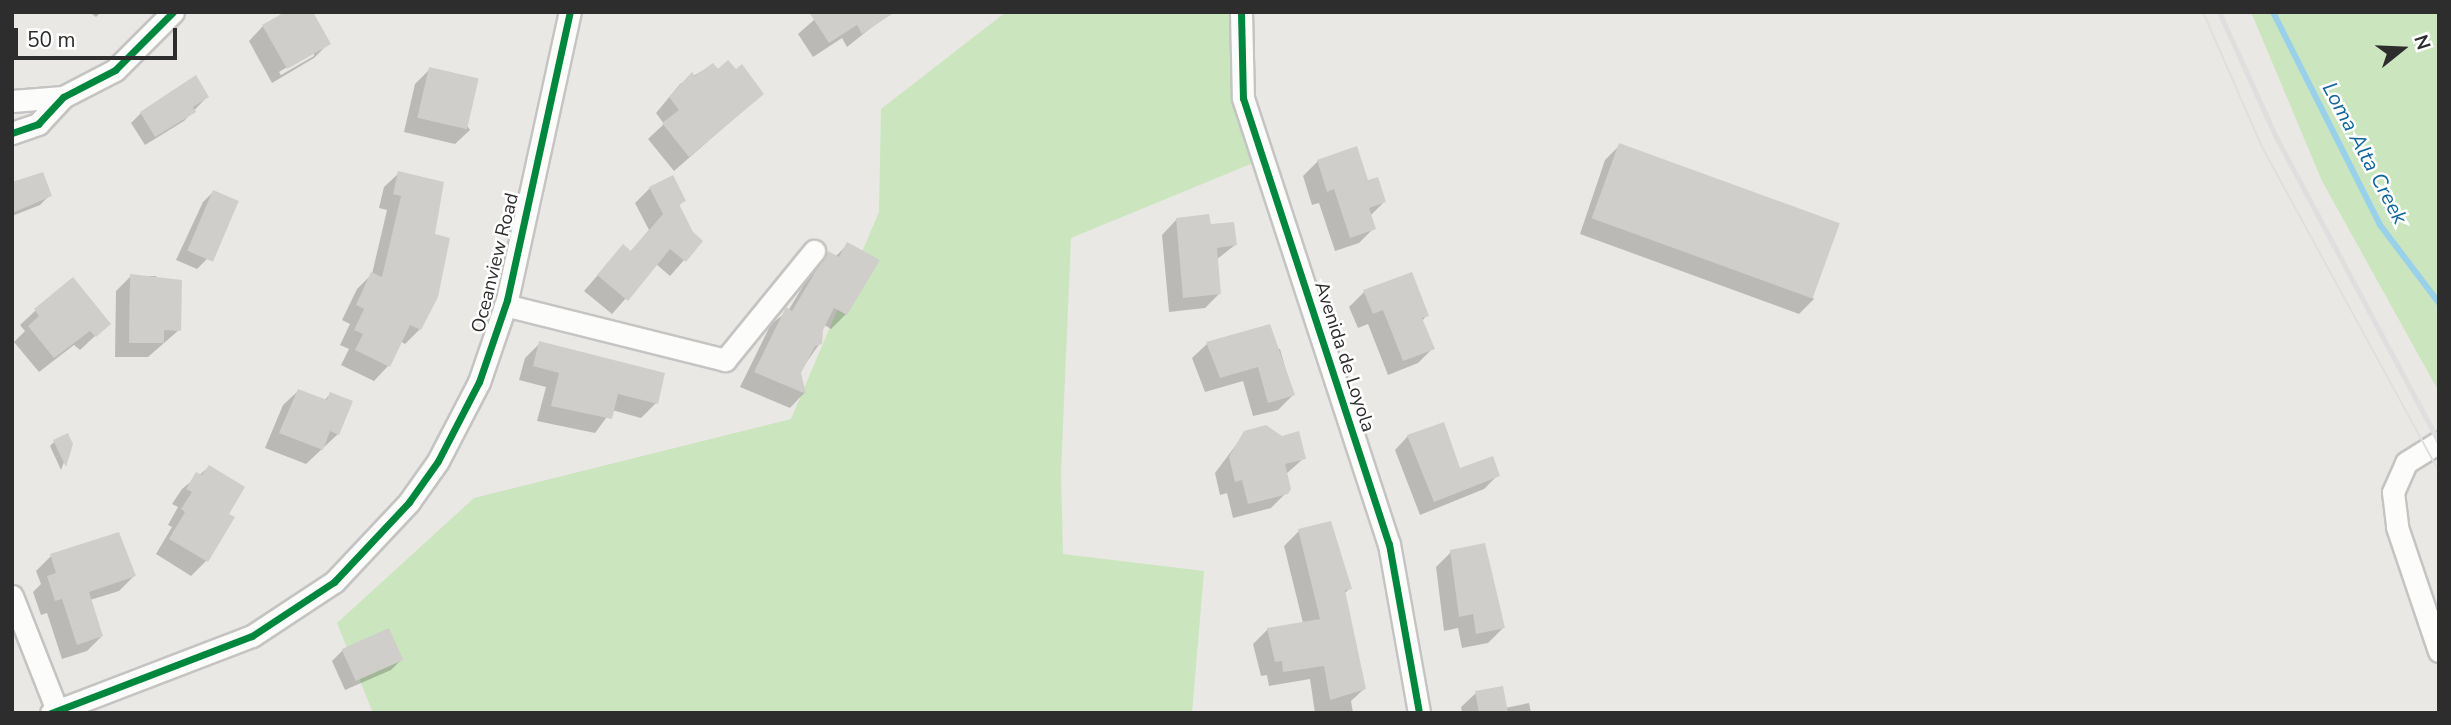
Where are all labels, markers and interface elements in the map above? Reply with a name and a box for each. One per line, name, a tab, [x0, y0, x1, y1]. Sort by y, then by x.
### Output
scale bar	[18, 14, 180, 58]
north arrow	[2367, 14, 2437, 84]
text: 50 m	[27, 26, 76, 54]
text: N	[2407, 32, 2437, 53]
water label: Loma Alta Creek	[2317, 78, 2413, 228]
street label: Oceanview Road	[468, 191, 524, 335]
street label: Avenida de Loyola	[1309, 279, 1379, 435]

